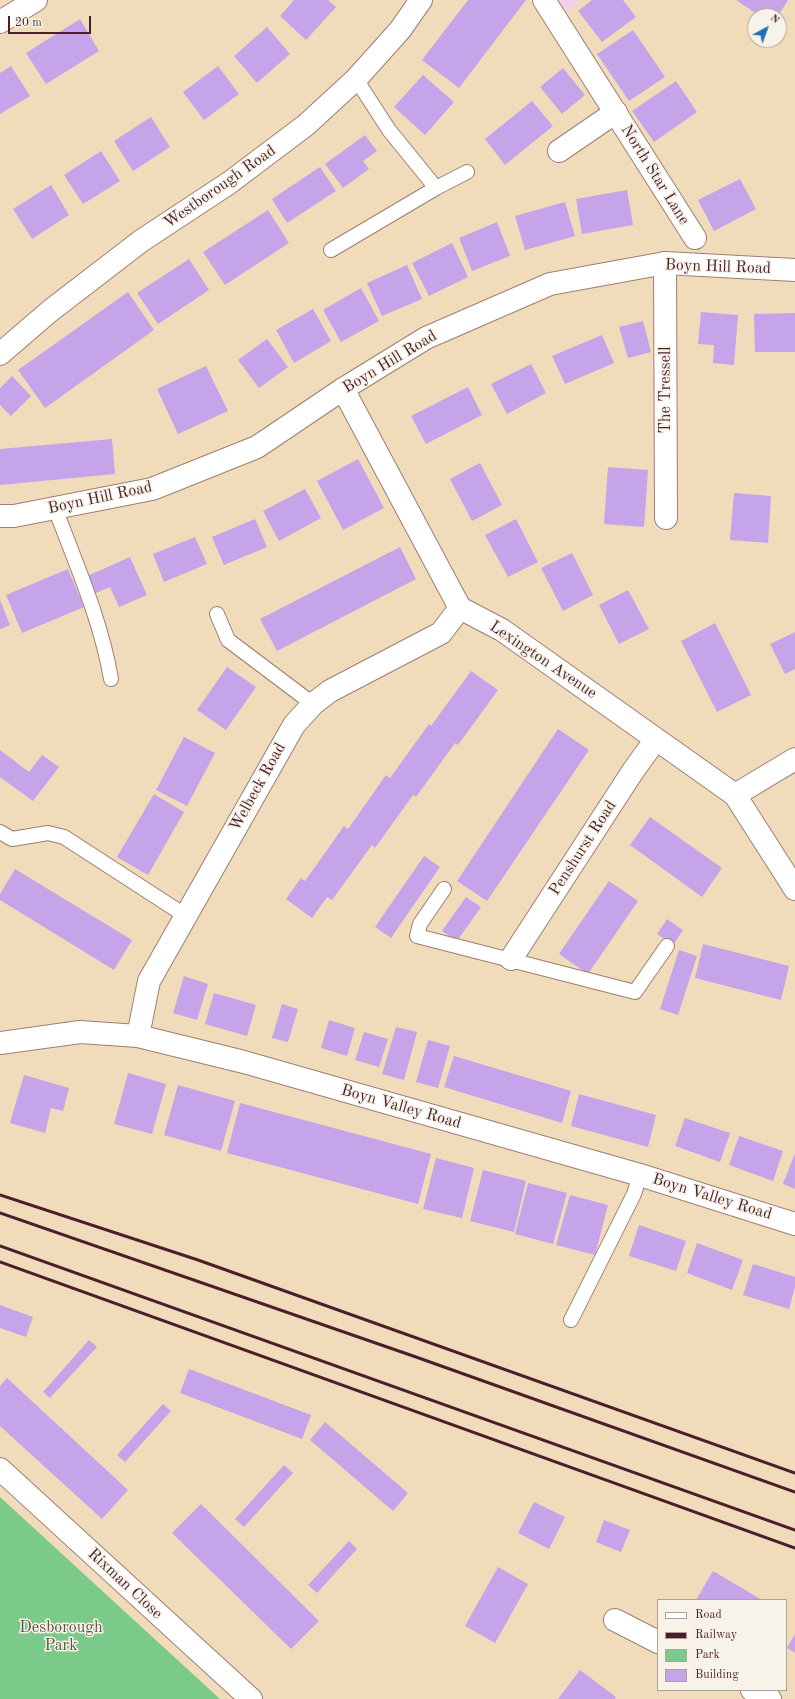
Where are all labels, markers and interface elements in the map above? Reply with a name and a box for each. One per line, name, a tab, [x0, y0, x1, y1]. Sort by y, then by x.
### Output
scale bar	[10, 8, 93, 34]
north arrow	[747, 8, 787, 48]
text: N	[768, 12, 781, 26]
text: 20 m	[15, 17, 42, 29]
street label: North Star Lane	[616, 121, 694, 229]
street label: Westborough Road	[160, 141, 280, 233]
street label: Boyn Hill Road	[665, 256, 771, 278]
street label: Boyn Hill Road	[340, 326, 440, 398]
street label: The Tressell	[656, 346, 676, 434]
street label: Boyn Hill Road	[46, 478, 154, 518]
street label: Lexington Avenue	[486, 617, 600, 703]
street label: Welbeck Road	[226, 739, 290, 835]
street label: Penshurst Road	[545, 797, 621, 899]
street label: Boyn Valley Road	[339, 1081, 463, 1133]
street label: Boyn Valley Road	[650, 1170, 774, 1224]
street label: Rixman Close	[84, 1545, 166, 1623]
legend	[657, 1599, 787, 1691]
text: Road	[695, 1609, 722, 1621]
park label: Desborough Park	[19, 1618, 103, 1656]
text: Railway	[695, 1629, 737, 1641]
text: Park	[695, 1649, 720, 1661]
text: Building	[695, 1669, 739, 1681]

